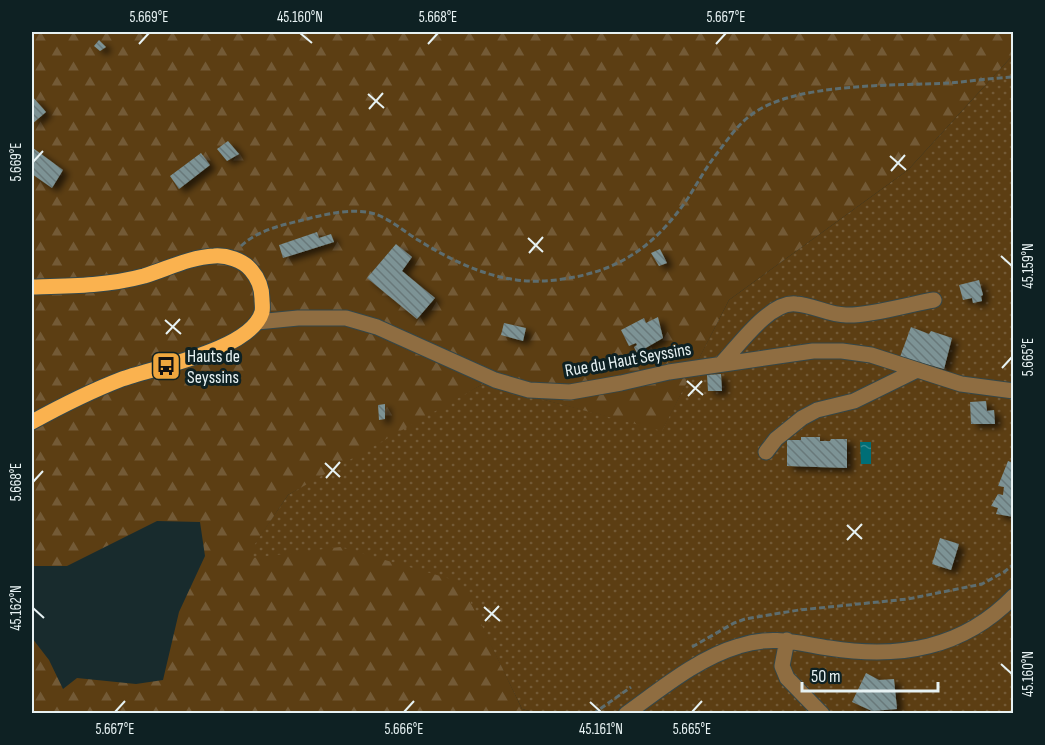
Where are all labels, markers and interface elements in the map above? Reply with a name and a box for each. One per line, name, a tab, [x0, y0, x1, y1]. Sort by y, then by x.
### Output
text: 5.669°E	[130, 8, 168, 27]
text: 45.160°N	[277, 8, 323, 27]
text: 5.668°E	[419, 8, 457, 27]
text: 5.667°E	[707, 8, 745, 27]
text: 5.669°E	[7, 143, 26, 181]
text: 45.159°N	[1019, 243, 1038, 289]
text: 5.665°E	[1019, 338, 1038, 376]
street label: Rue du Haut Seyssins	[563, 339, 693, 381]
place label: Hauts de Seyssins	[187, 346, 240, 388]
bus stop icon: Hauts de Seyssins	[150, 350, 182, 382]
text: 5.668°E	[7, 463, 26, 501]
text: 45.162°N	[7, 585, 26, 631]
text: 45.160°N	[1019, 651, 1038, 697]
scale bar	[802, 655, 938, 693]
text: 50 m	[811, 666, 841, 687]
text: 5.667°E	[96, 720, 134, 739]
text: 5.666°E	[385, 720, 423, 739]
text: 45.161°N	[579, 720, 623, 739]
text: 5.665°E	[673, 720, 711, 739]

